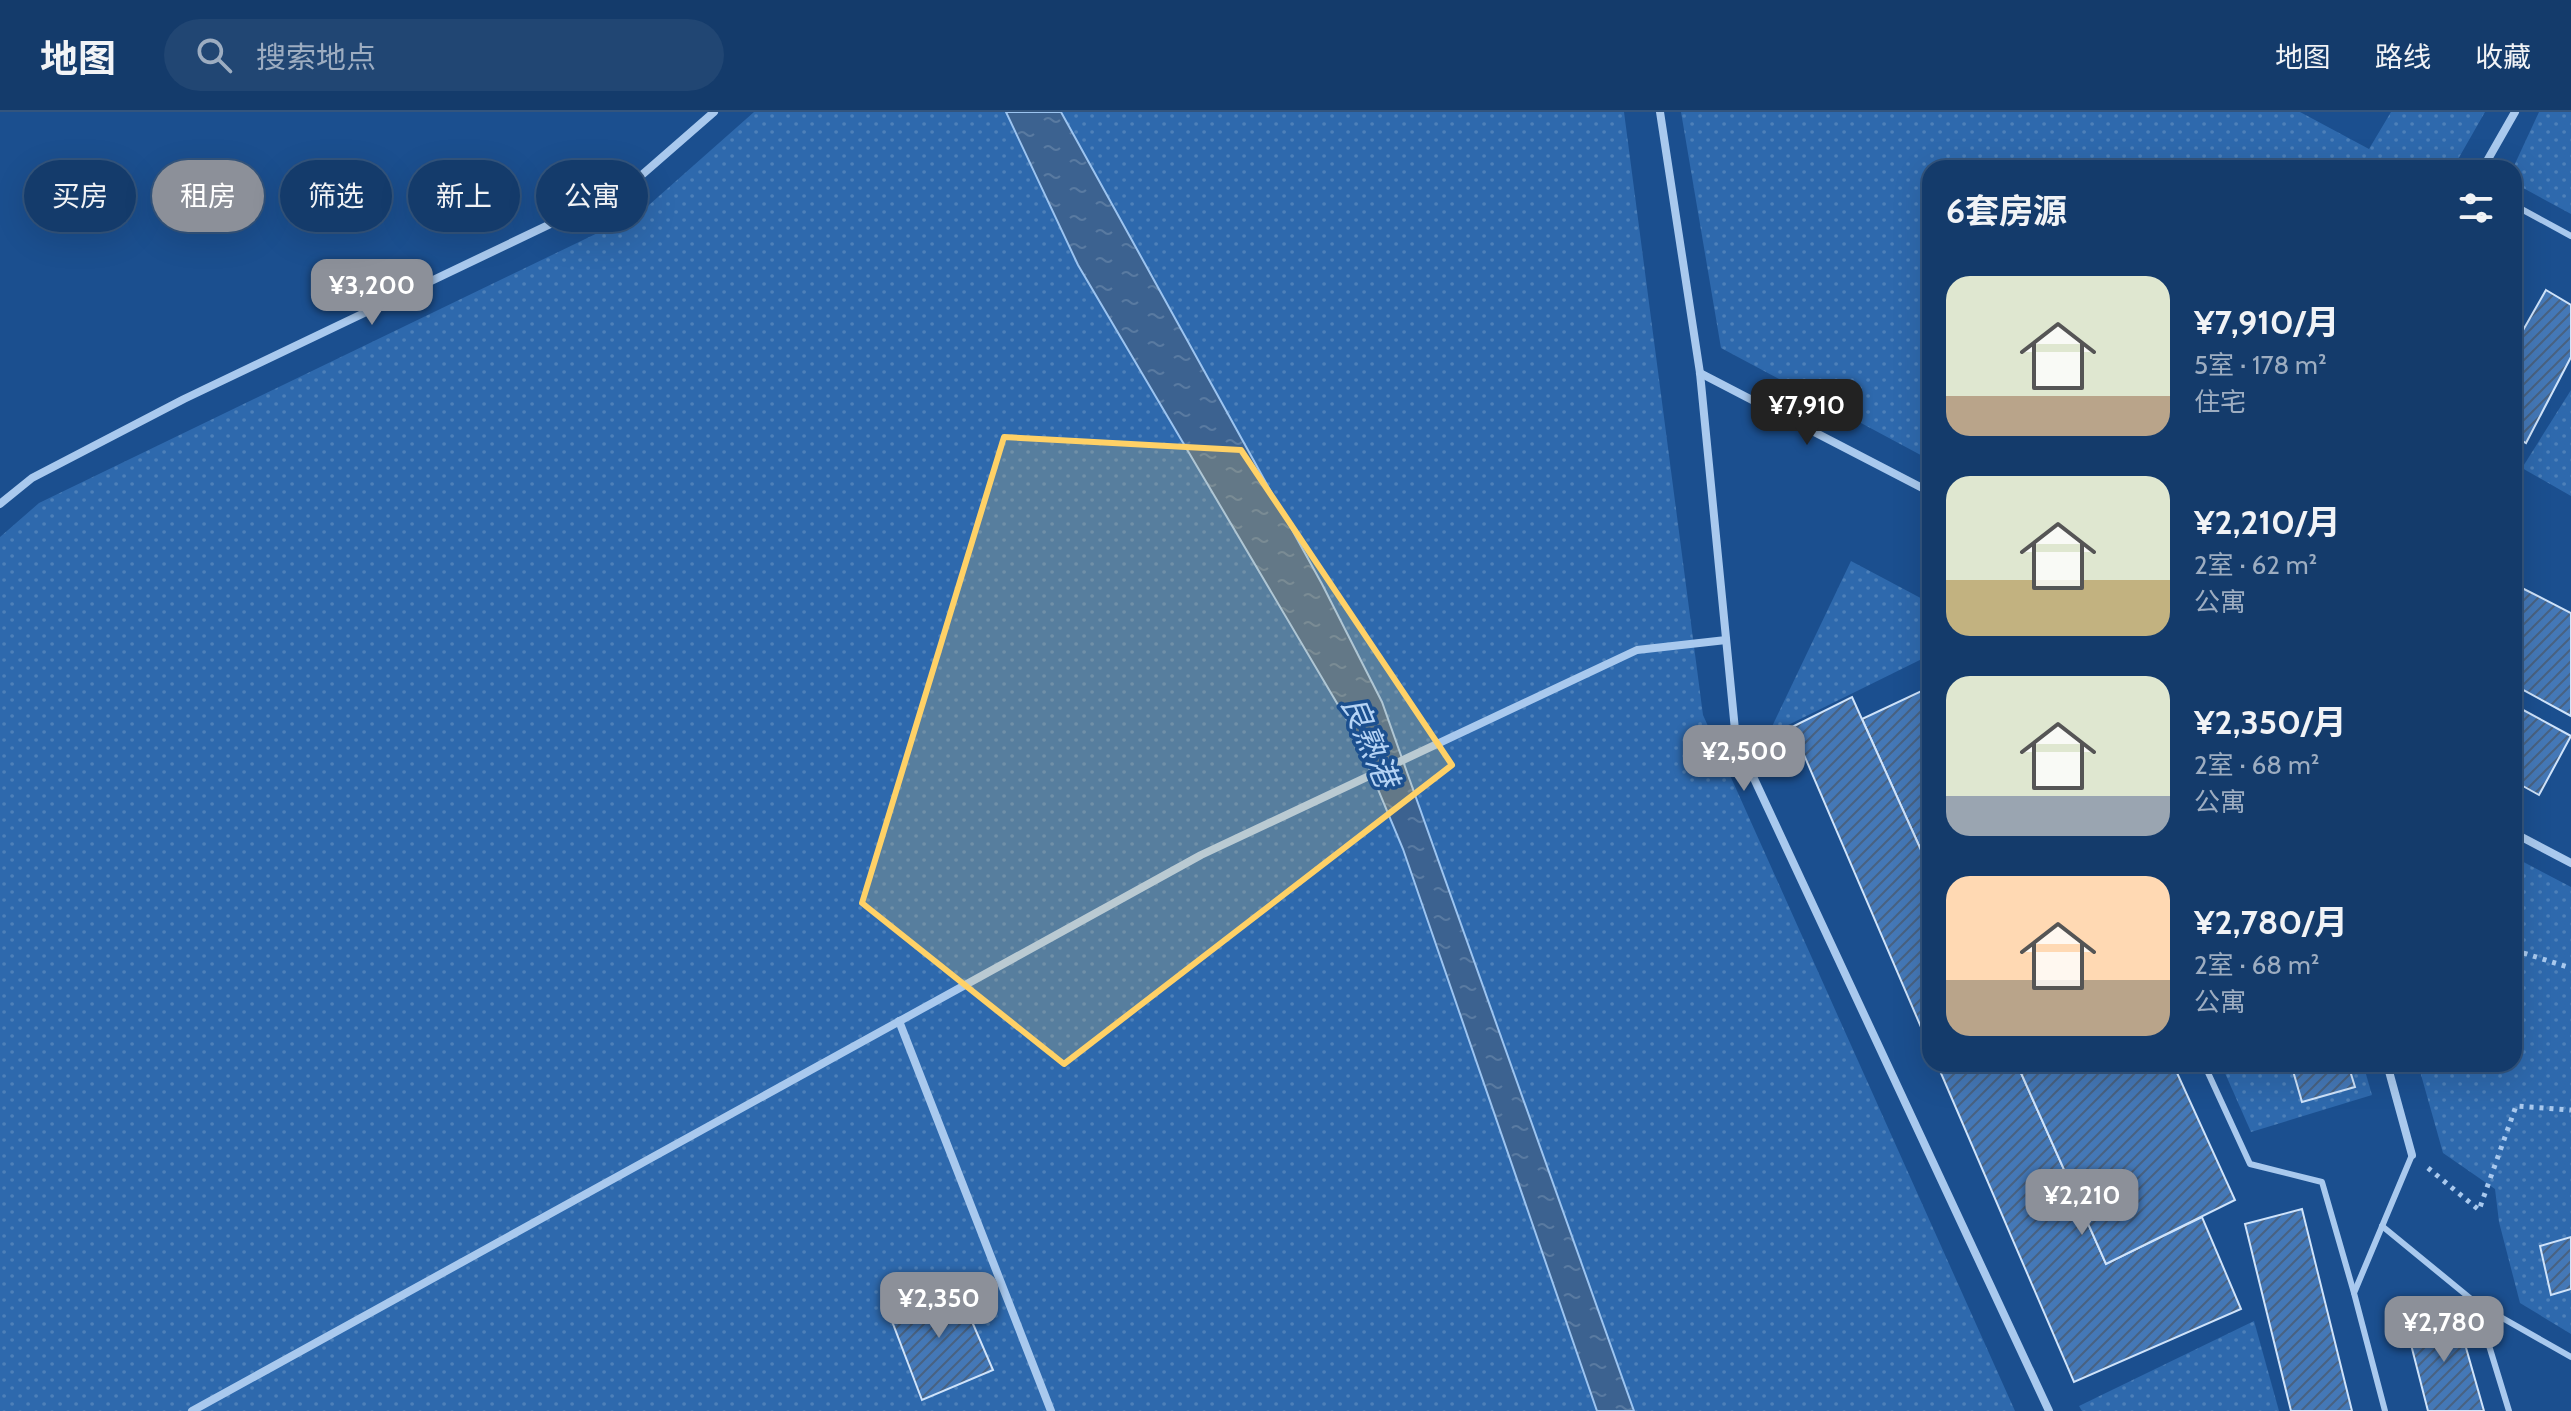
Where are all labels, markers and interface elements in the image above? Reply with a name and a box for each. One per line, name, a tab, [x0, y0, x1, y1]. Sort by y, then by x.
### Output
search box	[164, 19, 724, 91]
icon: search	[192, 33, 236, 77]
text: 地图	[40, 35, 116, 82]
text: 搜索地点	[256, 39, 376, 76]
text: 地图	[2275, 40, 2331, 74]
text: 路线	[2375, 40, 2431, 74]
text: 收藏	[2475, 40, 2531, 74]
chip: 买房	[24, 160, 136, 232]
chip: 租房	[152, 160, 264, 232]
chip: 筛选	[280, 160, 392, 232]
chip: 新上	[408, 160, 520, 232]
chip: 公寓	[536, 160, 648, 232]
icon: filters	[2454, 186, 2498, 230]
text: 6套房源	[1946, 190, 2067, 232]
pin: ¥3,200	[307, 259, 437, 327]
text: ¥3,200	[329, 269, 415, 301]
text: ¥7,910/月	[2194, 301, 2340, 343]
icon: home	[2010, 308, 2106, 404]
text: 5室 · 178 m²	[2194, 349, 2327, 381]
pin: ¥7,910	[1742, 379, 1872, 447]
text: 住宅	[2194, 386, 2246, 418]
text: ¥7,910	[1769, 389, 1845, 421]
text: ¥2,210/月	[2194, 501, 2341, 543]
icon: home	[2010, 508, 2106, 604]
text: 2室 · 62 m²	[2194, 549, 2317, 581]
text: 公寓	[2194, 586, 2246, 618]
water label: 良熟港	[1333, 689, 1408, 796]
text: ¥2,350/月	[2194, 701, 2347, 743]
icon: home	[2010, 708, 2106, 804]
pin: ¥2,500	[1679, 725, 1809, 793]
text: ¥2,500	[1701, 735, 1787, 767]
text: 2室 · 68 m²	[2194, 749, 2319, 781]
text: 公寓	[2194, 786, 2246, 818]
text: ¥2,780/月	[2194, 901, 2348, 943]
icon: home	[2010, 908, 2106, 1004]
text: 2室 · 68 m²	[2194, 949, 2319, 981]
text: 公寓	[2194, 986, 2246, 1018]
pin: ¥2,210	[2017, 1169, 2147, 1237]
text: ¥2,210	[2043, 1179, 2121, 1211]
pin: ¥2,350	[874, 1272, 1004, 1340]
text: ¥2,350	[898, 1282, 980, 1314]
pin: ¥2,780	[2379, 1296, 2509, 1364]
text: ¥2,780	[2403, 1306, 2485, 1338]

